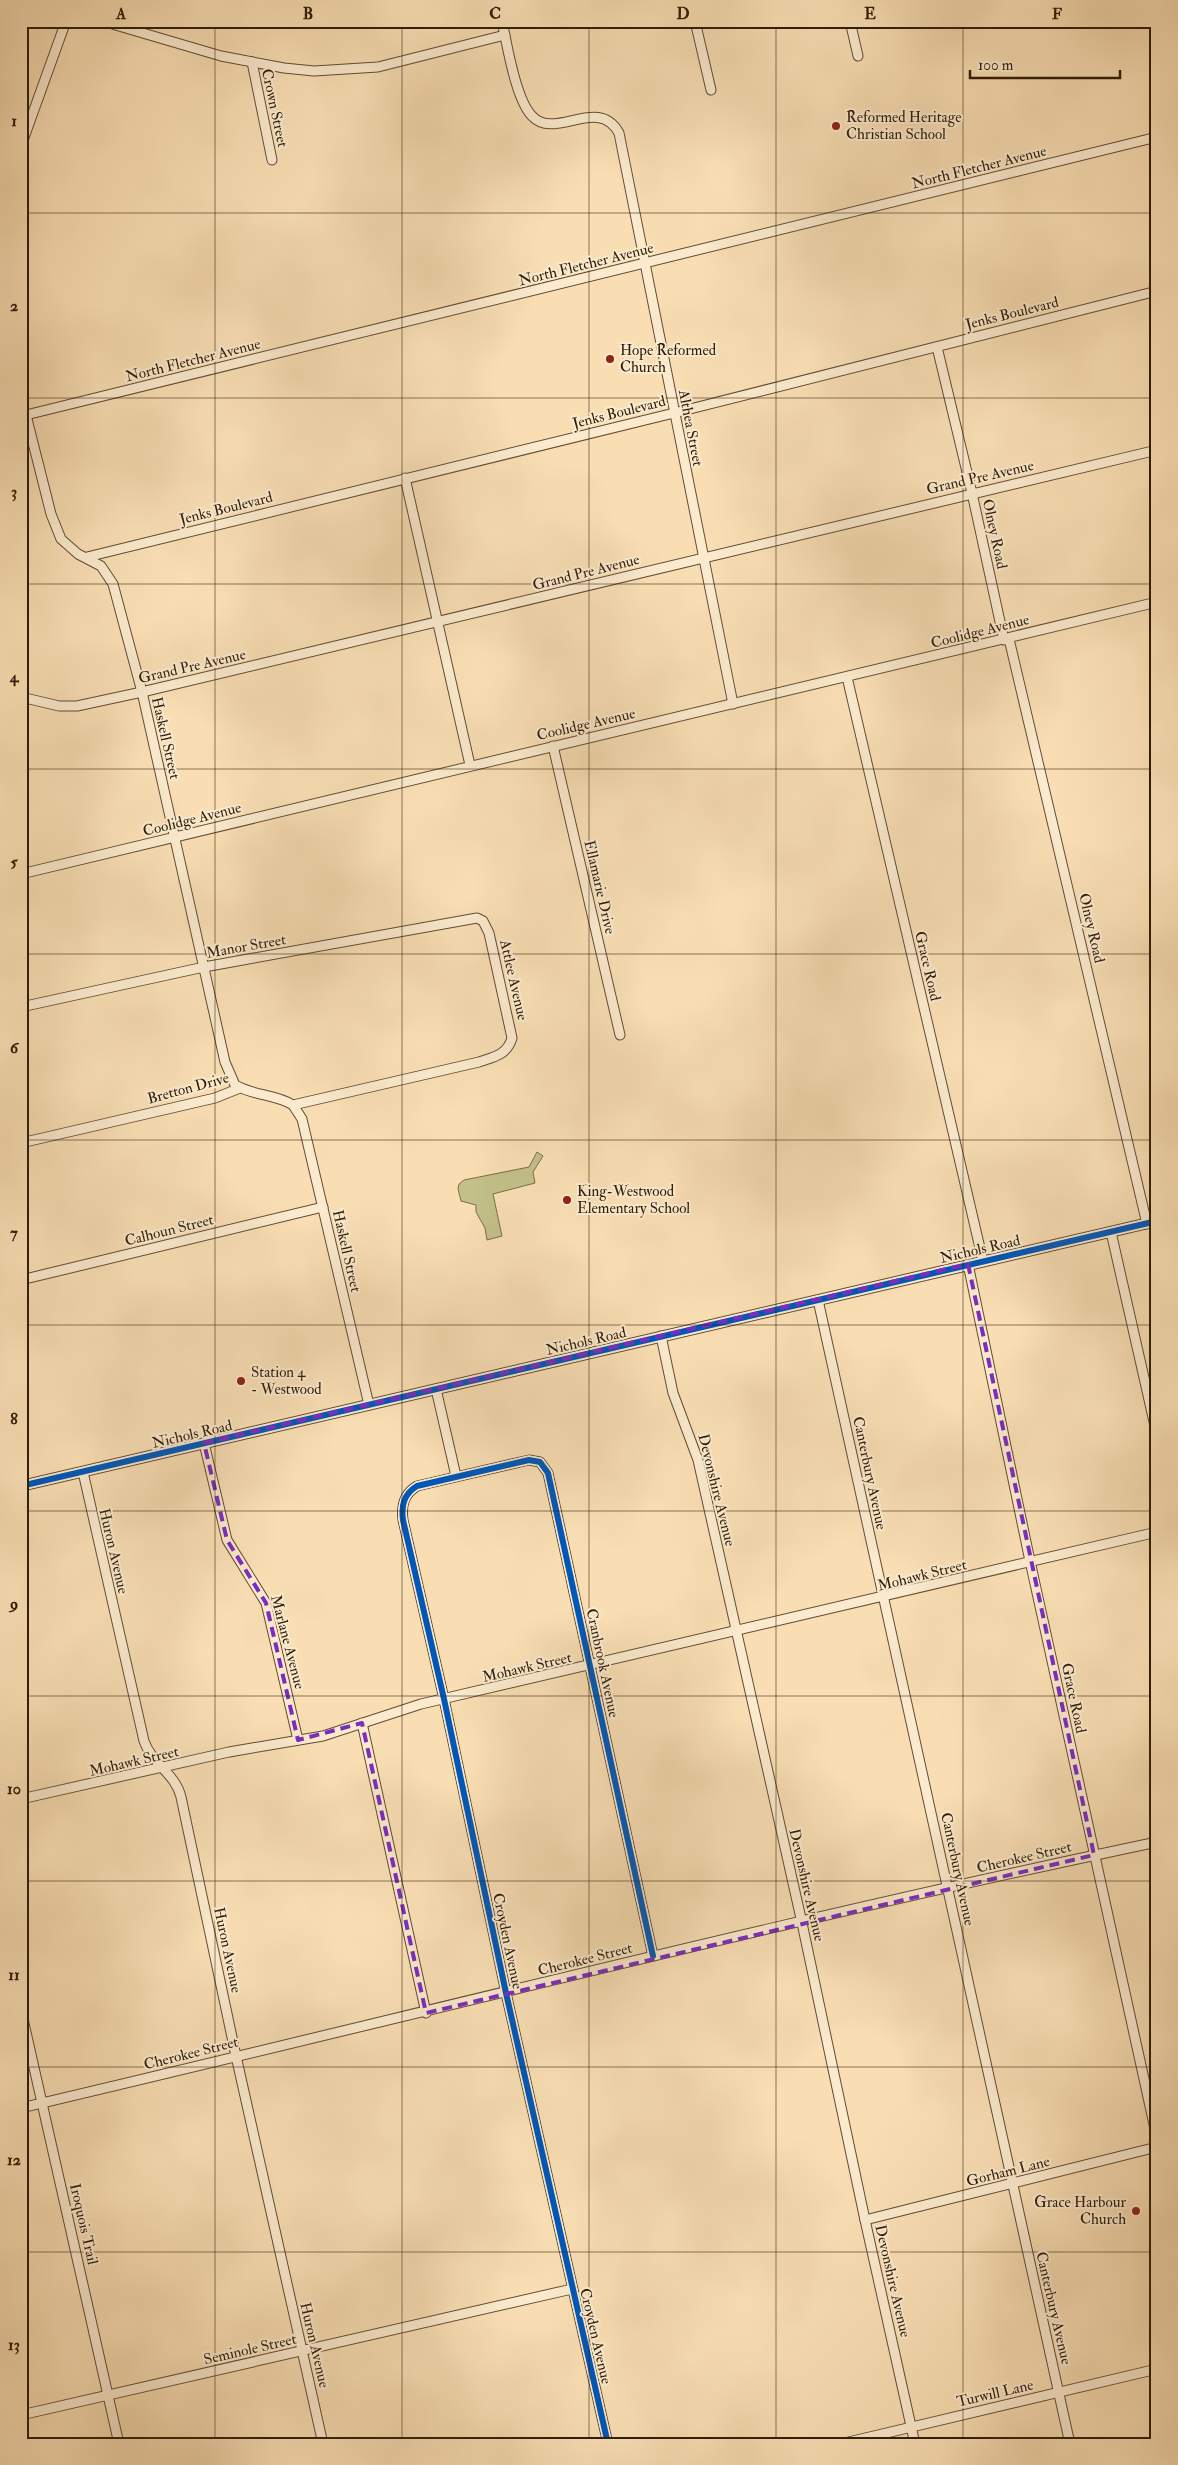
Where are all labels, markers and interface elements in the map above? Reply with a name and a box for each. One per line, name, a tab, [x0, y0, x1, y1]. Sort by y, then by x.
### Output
text: A	[115, 4, 127, 24]
text: B	[303, 4, 313, 24]
text: C	[489, 4, 501, 24]
text: D	[676, 4, 690, 24]
text: E	[864, 4, 876, 24]
text: F	[1052, 4, 1062, 24]
scale bar	[970, 48, 1120, 80]
text: 100 m	[978, 56, 1014, 75]
street label: Crown Street	[257, 67, 292, 149]
place label: Reformed Heritage Christian School	[846, 108, 961, 144]
text: 1	[11, 111, 17, 131]
marker: Reformed Heritage Christian School	[830, 120, 842, 132]
street label: North Fletcher Avenue	[910, 142, 1049, 193]
street label: North Fletcher Avenue	[517, 239, 656, 290]
street label: Jenks Boulevard	[963, 293, 1062, 335]
text: 2	[10, 296, 18, 316]
street label: North Fletcher Avenue	[124, 335, 263, 386]
place label: Hope Reformed Church	[620, 341, 717, 377]
marker: Hope Reformed Church	[604, 353, 616, 365]
street label: Althea Street	[674, 387, 707, 468]
street label: Jenks Boulevard	[570, 392, 669, 434]
street label: Grand Pre Avenue	[925, 456, 1036, 499]
text: 3	[11, 482, 17, 502]
street label: Jenks Boulevard	[177, 488, 276, 530]
street label: Olney Road	[978, 497, 1011, 571]
street label: Grand Pre Avenue	[531, 550, 642, 595]
street label: Coolidge Avenue	[929, 610, 1031, 653]
street label: Grand Pre Avenue	[137, 645, 248, 688]
text: 4	[9, 667, 20, 687]
street label: Haskell Street	[147, 695, 184, 781]
street label: Coolidge Avenue	[535, 704, 637, 745]
street label: Coolidge Avenue	[141, 798, 243, 841]
street label: Ellamarie Drive	[579, 838, 620, 936]
text: 5	[10, 852, 18, 872]
street label: Olney Road	[1074, 891, 1109, 965]
street label: Grace Road	[910, 929, 945, 1004]
street label: Manor Street	[205, 930, 287, 963]
street label: Attlee Avenue	[495, 937, 532, 1022]
text: 6	[10, 1038, 20, 1058]
street label: Bretton Drive	[145, 1068, 231, 1108]
place label: King-Westwood Elementary School	[577, 1182, 690, 1218]
marker: King-Westwood Elementary School	[561, 1194, 573, 1206]
street label: Haskell Street	[328, 1208, 365, 1294]
street label: Calhoun Street	[123, 1210, 216, 1251]
text: 7	[10, 1223, 18, 1243]
street label: Nichols Road	[938, 1231, 1023, 1268]
street label: Nichols Road	[544, 1323, 629, 1360]
place label: Station 4 - Westwood	[251, 1363, 322, 1399]
marker: Station 4 - Westwood	[235, 1375, 247, 1387]
text: 8	[10, 1409, 18, 1429]
street label: Canterbury Avenue	[848, 1415, 891, 1531]
street label: Nichols Road	[150, 1416, 235, 1453]
street label: Devonshire Avenue	[693, 1432, 740, 1548]
street label: Huron Avenue	[94, 1507, 133, 1596]
street label: Mohawk Street	[876, 1555, 969, 1596]
street label: Marlane Avenue	[266, 1593, 309, 1691]
text: 9	[8, 1594, 18, 1614]
street label: Cranbrook Avenue	[582, 1607, 623, 1719]
street label: Mohawk Street	[481, 1648, 574, 1687]
street label: Grace Road	[1057, 1661, 1090, 1735]
street label: Mohawk Street	[88, 1742, 181, 1781]
text: 10	[7, 1779, 21, 1799]
street label: Canterbury Avenue	[936, 1811, 979, 1927]
street label: Devonshire Avenue	[784, 1827, 829, 1943]
street label: Cherokee Street	[975, 1837, 1073, 1878]
street label: Croyden Avenue	[488, 1891, 527, 1991]
street label: Huron Avenue	[209, 1906, 246, 1995]
street label: Cherokee Street	[536, 1939, 634, 1980]
text: 11	[8, 1965, 20, 1985]
street label: Cherokee Street	[142, 2033, 240, 2074]
text: 12	[7, 2150, 21, 2170]
street label: Gorham Lane	[964, 2152, 1052, 2191]
street label: Iroquois Trail	[65, 2182, 102, 2267]
place label: Grace Harbour Church	[1034, 2193, 1126, 2229]
marker: Grace Harbour Church	[1130, 2205, 1142, 2217]
street label: Devonshire Avenue	[870, 2223, 915, 2339]
street label: Canterbury Avenue	[1031, 2250, 1076, 2366]
street label: Croyden Avenue	[575, 2286, 616, 2386]
street label: Huron Avenue	[295, 2301, 334, 2390]
street label: Seminole Street	[202, 2330, 298, 2369]
text: 13	[8, 2335, 20, 2355]
street label: Turwill Lane	[955, 2375, 1035, 2412]

